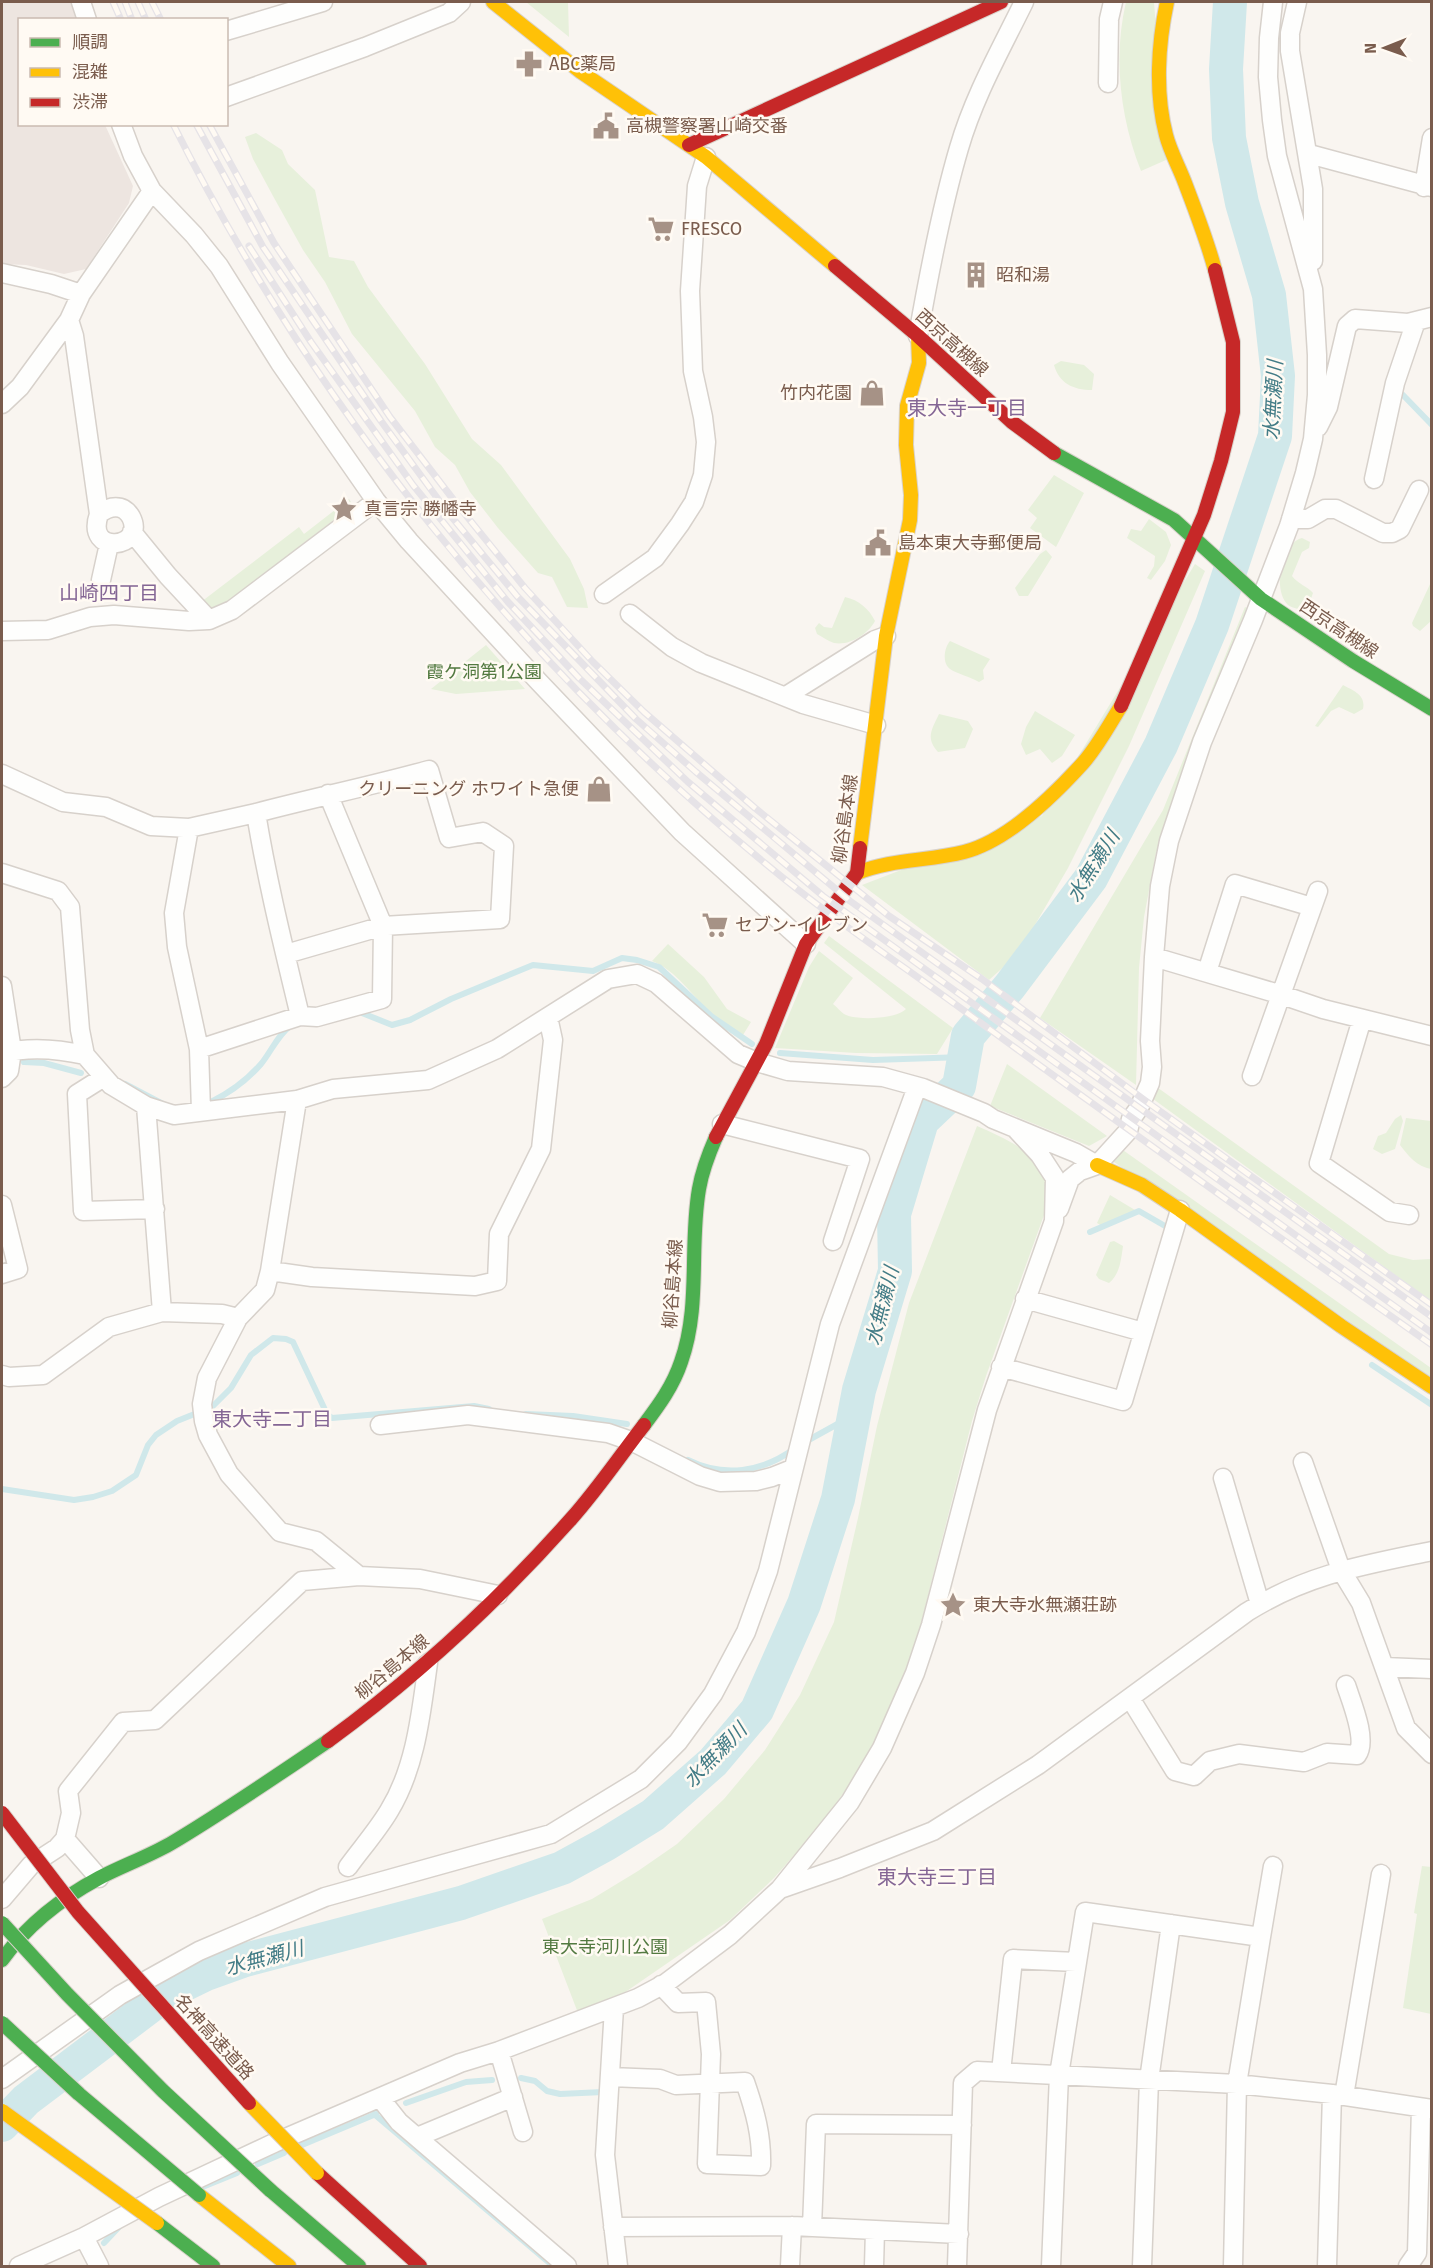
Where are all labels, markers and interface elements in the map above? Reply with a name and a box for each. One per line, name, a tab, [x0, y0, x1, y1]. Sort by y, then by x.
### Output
legend	[18, 18, 228, 126]
north arrow	[1355, 18, 1415, 78]
text: 順調	[72, 31, 108, 53]
text: N	[1361, 43, 1380, 54]
pharmacy icon: ABC薬局	[514, 49, 544, 79]
place label: ABC薬局	[549, 53, 616, 75]
text: 混雑	[72, 61, 108, 83]
text: 渋滞	[72, 91, 108, 113]
public building icon: 高槻警察署山崎交番	[591, 111, 621, 141]
place label: 高槻警察署山崎交番	[626, 115, 788, 137]
supermarket icon: FRESCO	[646, 214, 676, 244]
place label: FRESCO	[681, 218, 742, 240]
building icon: 昭和湯	[961, 260, 991, 290]
place label: 昭和湯	[996, 264, 1050, 286]
street label: 西京高槻線	[911, 305, 993, 381]
water label: 水無瀬川	[1259, 357, 1287, 441]
shop icon: 竹内花園	[857, 378, 887, 408]
place label: 竹内花園	[780, 382, 852, 404]
district label: 東大寺一丁目	[907, 396, 1027, 420]
place icon: 真言宗 勝幡寺	[329, 494, 359, 524]
place label: 真言宗 勝幡寺	[364, 498, 477, 520]
public building icon: 島本東大寺郵便局	[863, 528, 893, 558]
place label: 島本東大寺郵便局	[898, 532, 1042, 554]
district label: 山崎四丁目	[59, 581, 159, 605]
street label: 西京高槻線	[1296, 595, 1382, 663]
park label: 霞ケ洞第1公園	[426, 661, 542, 683]
street label: 柳谷島本線	[828, 773, 862, 865]
shop icon: クリーニング ホワイト急便	[584, 774, 614, 804]
place label: クリーニング ホワイト急便	[358, 778, 579, 800]
water label: 水無瀬川	[1062, 824, 1125, 906]
supermarket icon: セブン-イレブン	[700, 910, 730, 940]
place label: セブン-イレブン	[735, 914, 868, 936]
street label: 柳谷島本線	[659, 1238, 687, 1330]
water label: 水無瀬川	[861, 1262, 904, 1348]
district label: 東大寺二丁目	[212, 1407, 332, 1431]
place icon: 東大寺水無瀬荘跡	[938, 1590, 968, 1620]
place label: 東大寺水無瀬荘跡	[973, 1594, 1117, 1616]
street label: 柳谷島本線	[350, 1630, 434, 1704]
water label: 水無瀬川	[679, 1716, 753, 1792]
district label: 東大寺三丁目	[877, 1865, 997, 1889]
water label: 水無瀬川	[222, 1936, 308, 1980]
park label: 東大寺河川公園	[542, 1936, 668, 1958]
street label: 名神高速道路	[170, 1990, 258, 2084]

